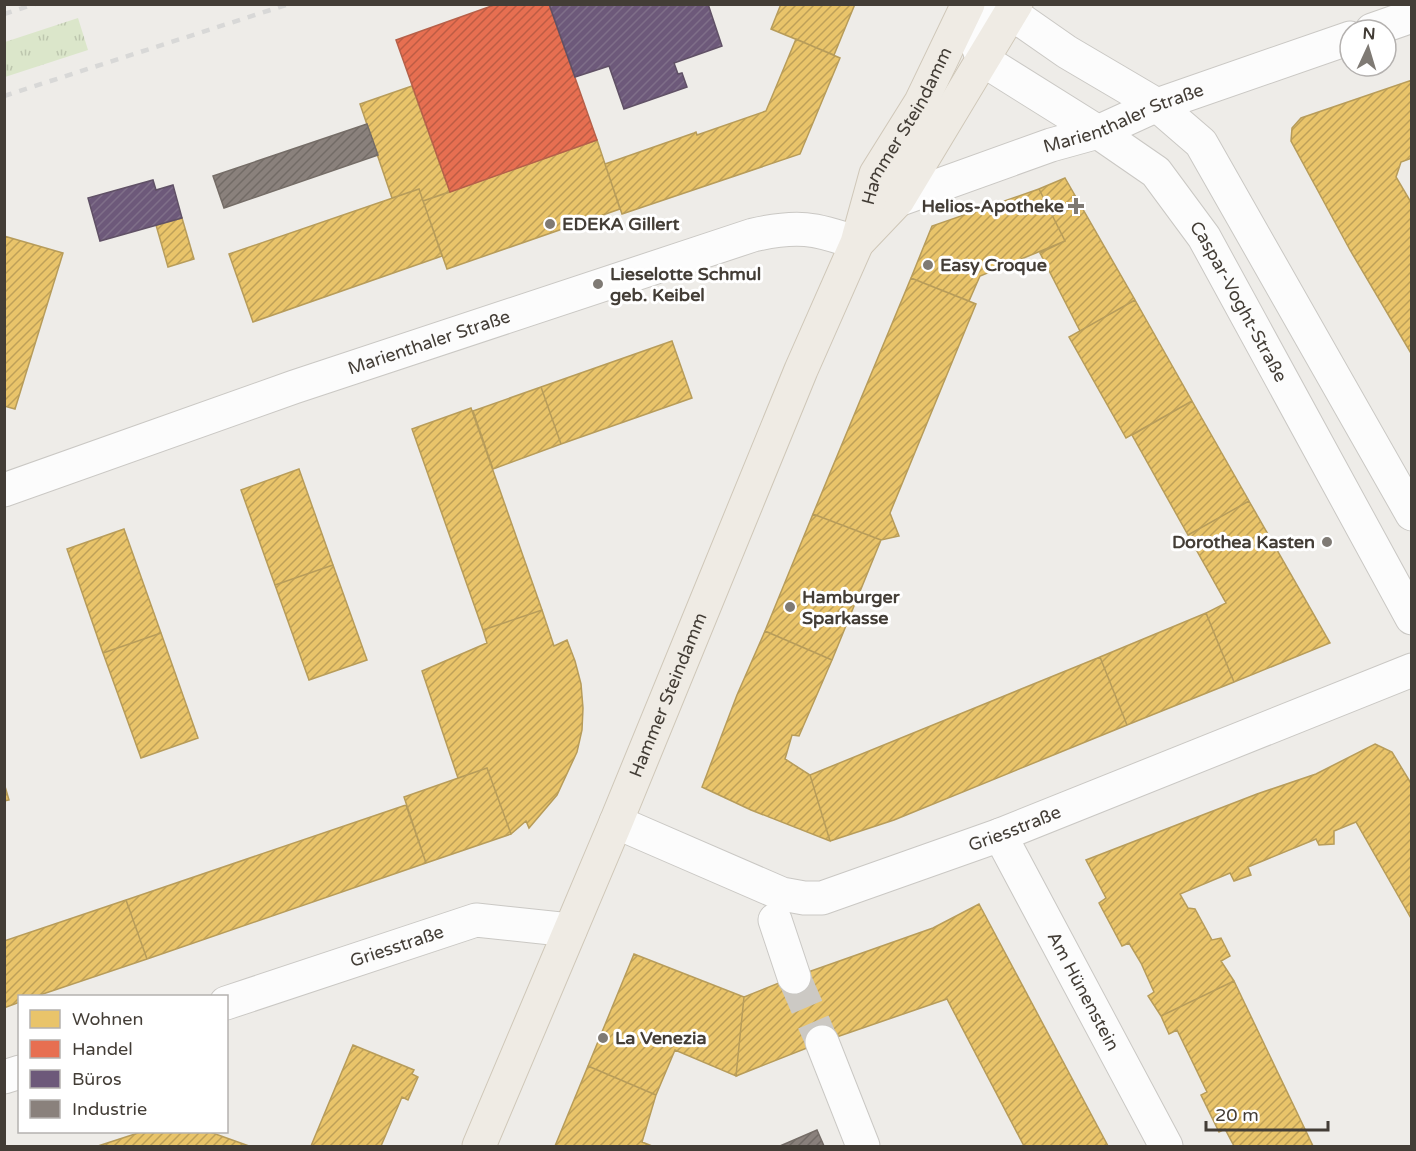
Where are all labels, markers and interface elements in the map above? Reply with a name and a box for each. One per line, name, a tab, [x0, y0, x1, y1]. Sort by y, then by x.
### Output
north arrow	[1338, 18, 1398, 78]
text: N	[1362, 24, 1376, 44]
street label: Hammer Steindamm	[857, 43, 957, 207]
street label: Marienthaler Straße	[1041, 79, 1207, 158]
place label: Helios-Apotheke	[921, 195, 1064, 217]
marker: Helios-Apotheke	[1069, 199, 1083, 213]
place label: EDEKA Gillert	[562, 213, 679, 235]
marker: EDEKA Gillert	[543, 217, 557, 231]
street label: Caspar-Voght-Straße	[1185, 217, 1292, 386]
place label: Easy Croque	[940, 254, 1047, 276]
marker: Easy Croque	[921, 258, 935, 272]
place label: Lieselotte Schmul geb. Keibel	[610, 263, 761, 306]
marker: Lieselotte Schmul geb. Keibel	[591, 277, 605, 291]
street label: Marienthaler Straße	[345, 305, 513, 379]
place label: Dorothea Kasten	[1172, 531, 1315, 553]
marker: Dorothea Kasten	[1320, 535, 1334, 549]
place label: Hamburger Sparkasse	[802, 586, 901, 629]
marker: Hamburger Sparkasse	[783, 600, 797, 614]
street label: Hammer Steindamm	[624, 609, 712, 781]
street label: Griesstraße	[965, 801, 1064, 856]
street label: Griesstraße	[347, 920, 447, 972]
street label: Am Hünenstein	[1043, 928, 1124, 1055]
legend	[18, 995, 228, 1133]
text: Wohnen	[72, 1008, 143, 1030]
place label: La Venezia	[615, 1027, 707, 1049]
marker: La Venezia	[596, 1031, 610, 1045]
text: Handel	[72, 1038, 133, 1060]
text: Büros	[72, 1068, 122, 1090]
scale bar	[1206, 1094, 1328, 1132]
text: Industrie	[72, 1098, 147, 1120]
text: 20 m	[1215, 1104, 1259, 1126]

